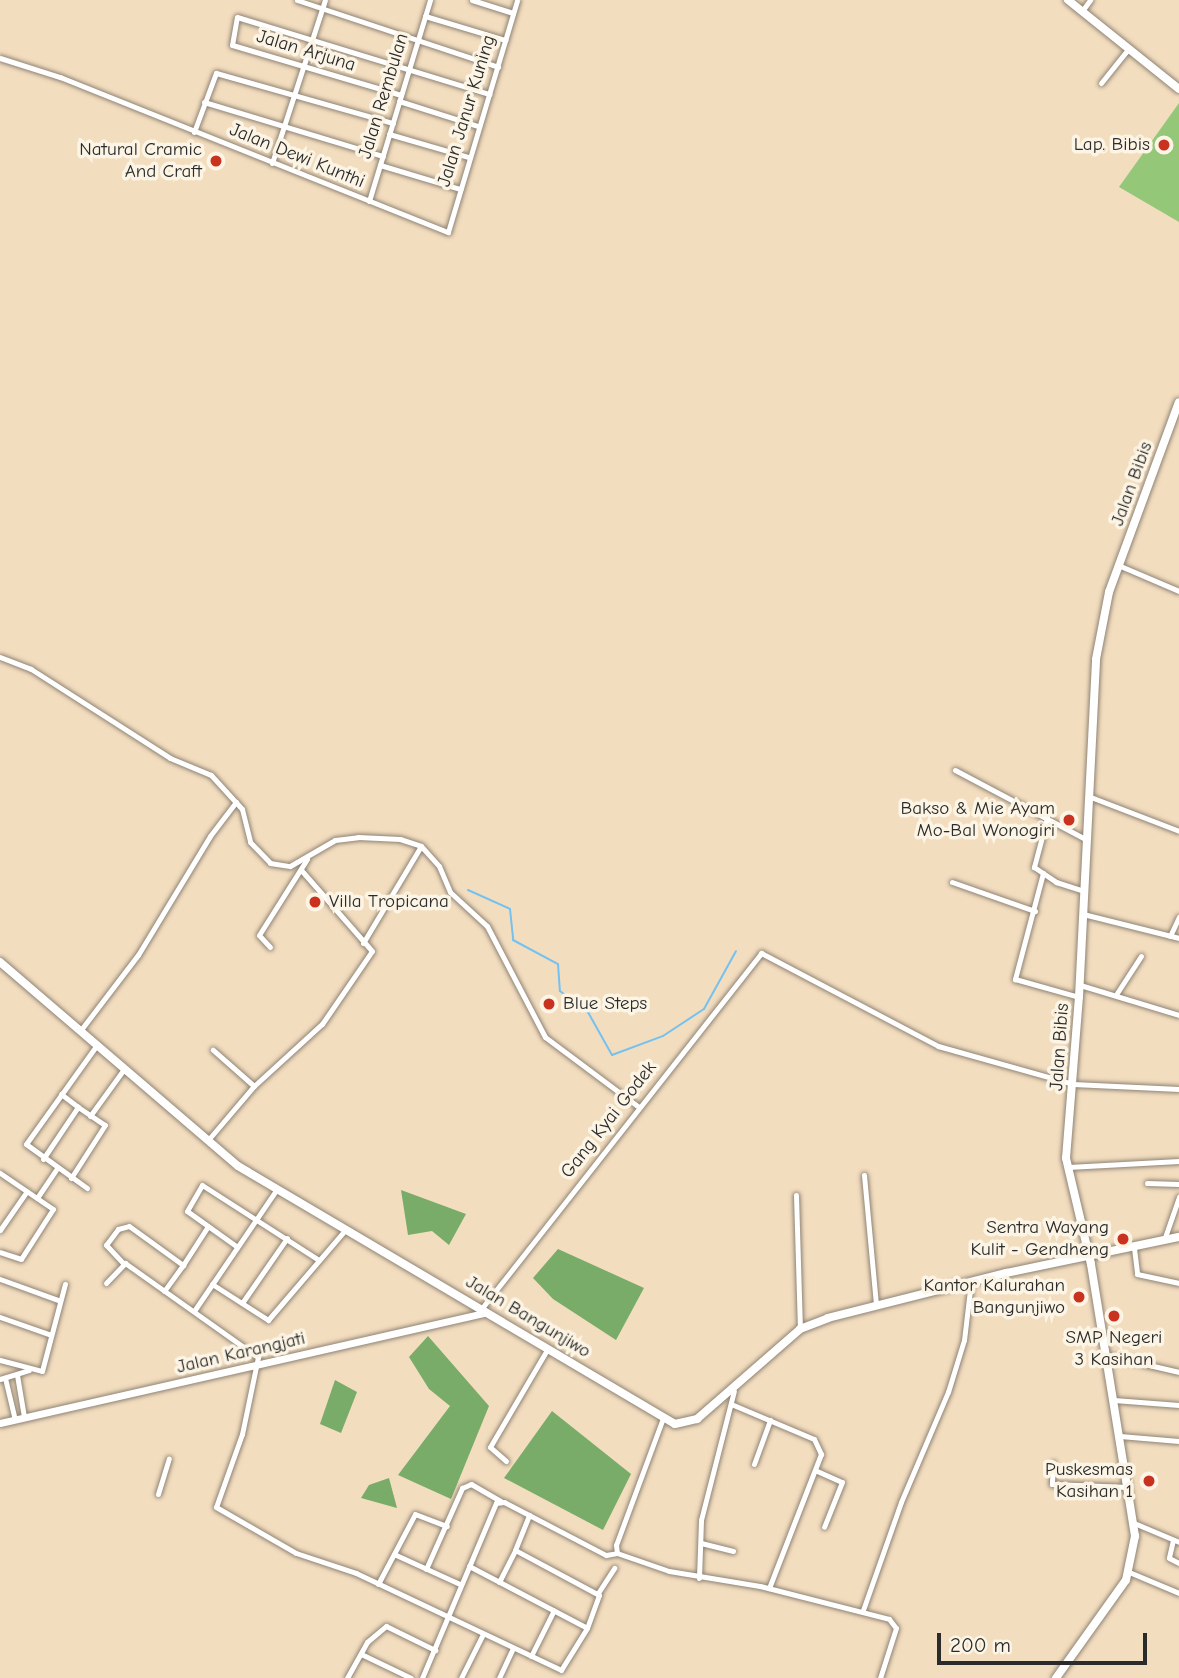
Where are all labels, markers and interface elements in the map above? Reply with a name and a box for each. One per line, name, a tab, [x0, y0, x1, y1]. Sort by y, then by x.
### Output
street label: Jalan Arjuna	[254, 25, 358, 77]
street label: Jalan Rembulan	[354, 31, 414, 161]
street label: Jalan Janur Kuning	[433, 32, 501, 190]
street label: Jalan Dewi Kunthi	[226, 119, 368, 193]
place label: Lap. Bibis	[1074, 134, 1150, 156]
marker: Lap. Bibis	[1156, 137, 1172, 153]
place label: Natural Cramic And Craft	[79, 139, 202, 183]
marker: Natural Cramic And Craft	[208, 153, 224, 169]
street label: Jalan Bibis	[1106, 439, 1158, 529]
place label: Bakso & Mie Ayam Mo-Bal Wonogiri	[901, 798, 1055, 842]
marker: Bakso & Mie Ayam Mo-Bal Wonogiri	[1061, 812, 1077, 828]
place label: Villa Tropicana	[329, 891, 449, 913]
marker: Villa Tropicana	[307, 894, 323, 910]
place label: Blue Steps	[563, 993, 647, 1015]
marker: Blue Steps	[541, 996, 557, 1012]
street label: Jalan Bibis	[1046, 1002, 1074, 1092]
street label: Gang Kyai Godek	[556, 1057, 662, 1183]
place label: Sentra Wayang Kulit - Gendheng	[970, 1217, 1109, 1261]
marker: Sentra Wayang Kulit - Gendheng	[1115, 1231, 1131, 1247]
street label: Jalan Bangunjiwo	[461, 1271, 595, 1363]
place label: Kantor Kalurahan Bangunjiwo	[923, 1275, 1065, 1319]
marker: Kantor Kalurahan Bangunjiwo	[1071, 1289, 1087, 1305]
marker: SMP Negeri 3 Kasihan	[1106, 1308, 1122, 1324]
street label: Jalan Karangjati	[174, 1327, 308, 1379]
place label: SMP Negeri 3 Kasihan	[1066, 1327, 1162, 1371]
place label: Puskesmas Kasihan 1	[1045, 1459, 1133, 1503]
marker: Puskesmas Kasihan 1	[1139, 1471, 1159, 1491]
scale bar	[941, 1618, 1151, 1662]
text: 200 m	[950, 1633, 1011, 1657]

